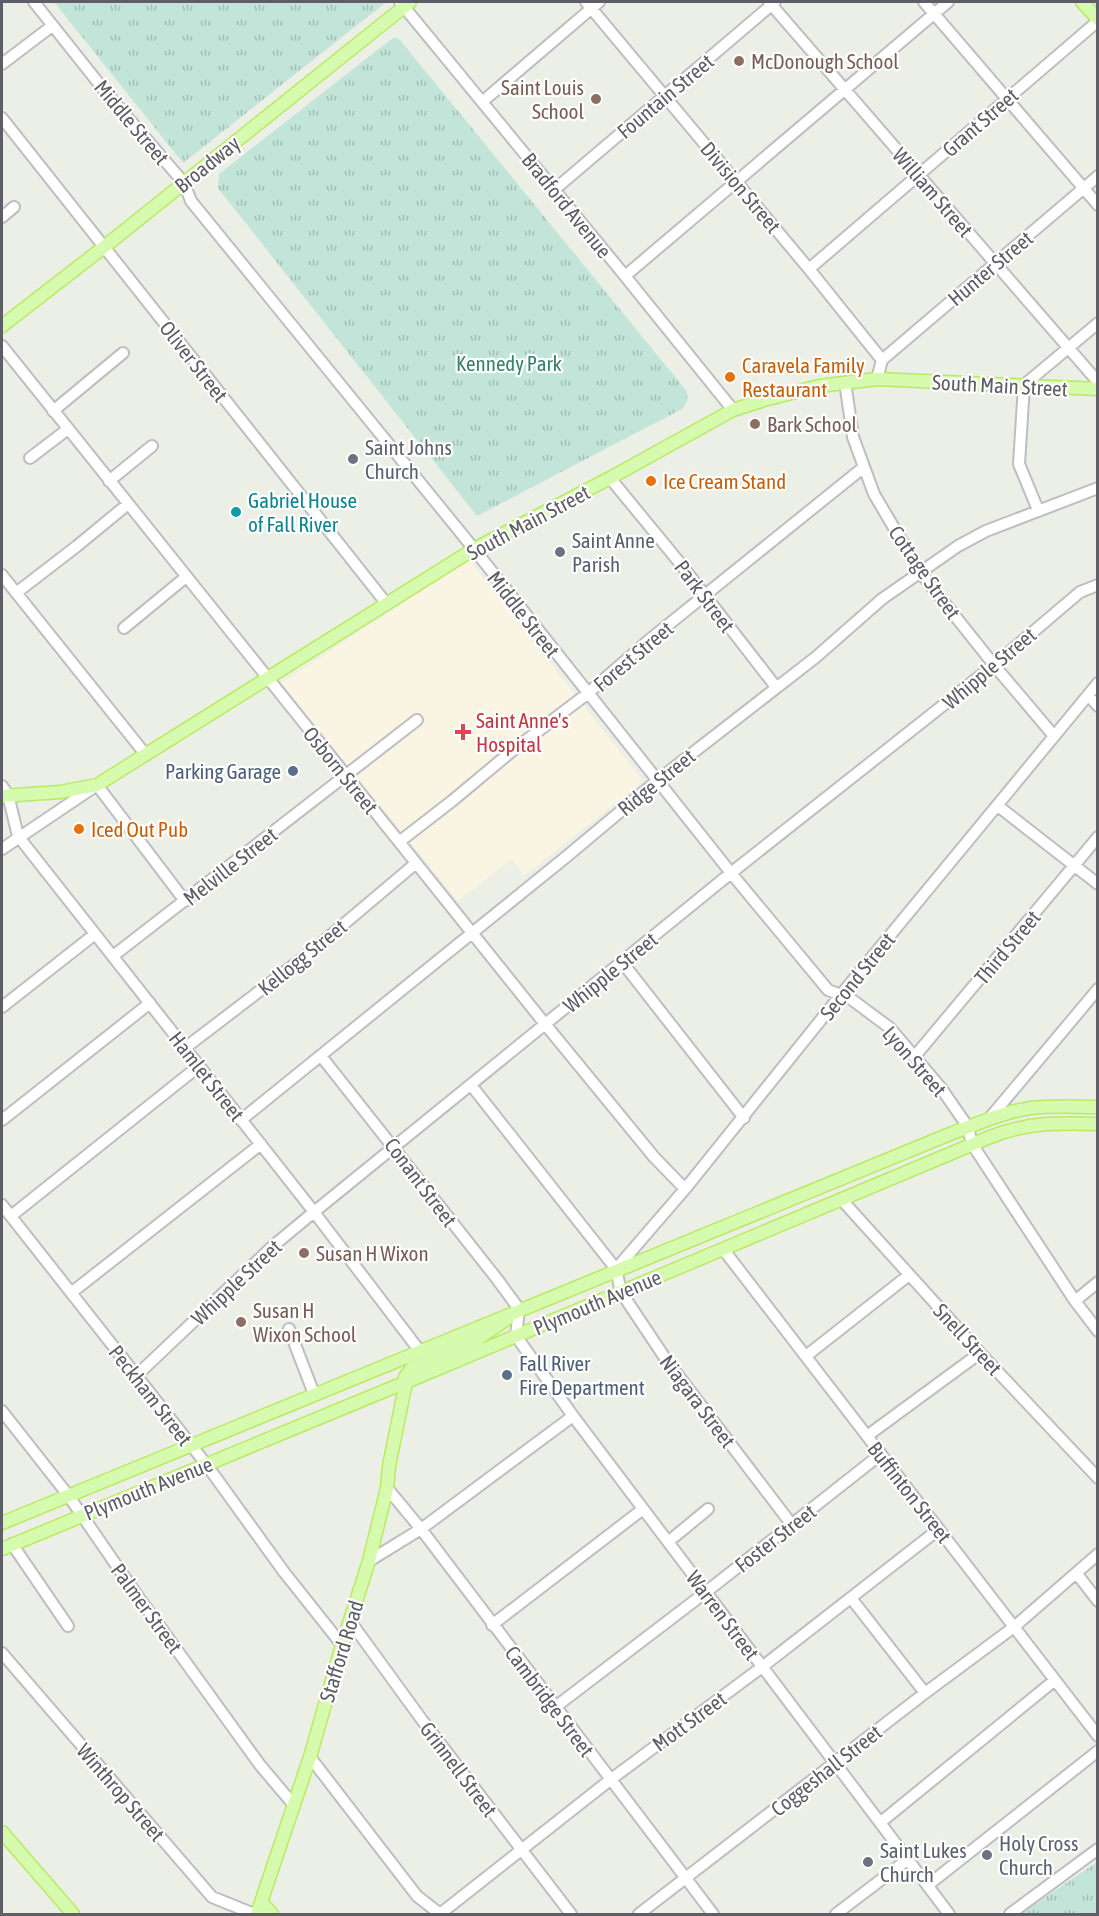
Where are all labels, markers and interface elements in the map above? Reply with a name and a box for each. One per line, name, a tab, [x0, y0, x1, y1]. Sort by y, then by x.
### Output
street label: Fountain Street	[612, 49, 718, 143]
place label: McDonough School	[751, 49, 899, 73]
marker: McDonough School	[732, 54, 746, 68]
street label: Middle Street	[90, 75, 174, 169]
place label: Saint Louis School	[501, 75, 584, 123]
street label: Grant Street	[937, 83, 1023, 161]
marker: Saint Louis School	[589, 92, 603, 106]
street label: Broadway	[170, 130, 245, 197]
street label: Division Street	[696, 137, 786, 237]
street label: William Street	[888, 143, 978, 241]
street label: Bradford Avenue	[517, 148, 617, 262]
street label: Hunter Street	[943, 226, 1037, 310]
street label: Oliver Street	[155, 316, 233, 406]
park label: Kennedy Park	[456, 351, 562, 375]
place label: Caravela Family Restaurant	[742, 353, 865, 401]
street label: South Main Street	[932, 369, 1068, 401]
marker: Caravela Family Restaurant	[723, 370, 737, 384]
place label: Bark School	[767, 412, 858, 436]
marker: Bark School	[748, 417, 762, 431]
place label: Saint Johns Church	[365, 435, 452, 483]
marker: Saint Johns Church	[346, 452, 360, 466]
place label: Ice Cream Stand	[663, 469, 786, 493]
marker: Ice Cream Stand	[644, 474, 658, 488]
street label: South Main Street	[462, 480, 594, 564]
place label: Gabriel House of Fall River	[248, 488, 357, 536]
marker: Gabriel House of Fall River	[229, 505, 243, 519]
street label: Cottage Street	[884, 521, 966, 623]
place label: Saint Anne Parish	[572, 528, 655, 576]
marker: Saint Anne Parish	[553, 545, 567, 559]
street label: Park Street	[670, 555, 740, 637]
street label: Middle Street	[483, 566, 565, 662]
street label: Forest Street	[588, 616, 678, 696]
street label: Whipple Street	[938, 622, 1040, 714]
place label: Saint Anne's Hospital	[476, 708, 569, 756]
street label: Osborn Street	[299, 722, 383, 818]
marker: Saint Anne's Hospital	[454, 723, 472, 741]
street label: Ridge Street	[613, 744, 699, 820]
place label: Parking Garage	[165, 759, 281, 783]
marker: Parking Garage	[286, 764, 300, 778]
place label: Iced Out Pub	[91, 817, 188, 841]
marker: Iced Out Pub	[72, 822, 86, 836]
street label: Melville Street	[179, 822, 281, 910]
street label: Third Street	[969, 905, 1045, 989]
street label: Kellogg Street	[253, 914, 351, 1000]
street label: Whipple Street	[558, 927, 662, 1017]
street label: Second Street	[815, 928, 899, 1024]
street label: Lyon Street	[878, 1021, 952, 1101]
street label: Hamlet Street	[165, 1026, 249, 1126]
street label: Conant Street	[380, 1133, 462, 1231]
street label: Whipple Street	[186, 1234, 286, 1330]
place label: Susan H Wixon	[316, 1241, 429, 1265]
marker: Susan H Wixon	[297, 1246, 311, 1260]
street label: Plymouth Avenue	[529, 1264, 665, 1340]
place label: Susan H Wixon School	[253, 1298, 357, 1346]
street label: Snell Street	[929, 1298, 1007, 1380]
marker: Susan H Wixon School	[234, 1315, 248, 1329]
street label: Peckham Street	[104, 1340, 198, 1450]
street label: Niagara Street	[655, 1350, 741, 1452]
place label: Fall River Fire Department	[519, 1351, 645, 1399]
marker: Fall River Fire Department	[500, 1368, 514, 1382]
street label: Buffinton Street	[863, 1437, 957, 1547]
street label: Plymouth Avenue	[80, 1451, 216, 1525]
street label: Foster Street	[730, 1499, 820, 1577]
street label: Palmer Street	[106, 1558, 188, 1658]
street label: Warren Street	[682, 1566, 764, 1664]
street label: Stafford Road	[314, 1597, 368, 1705]
street label: Cambridge Street	[501, 1641, 599, 1761]
street label: Mott Street	[648, 1686, 730, 1756]
street label: Grinnell Street	[416, 1717, 502, 1821]
street label: Coggeshall Street	[766, 1719, 886, 1821]
street label: Winthrop Street	[72, 1738, 170, 1846]
place label: Holy Cross Church	[999, 1831, 1078, 1879]
place label: Saint Lukes Church	[880, 1838, 967, 1886]
marker: Holy Cross Church	[980, 1848, 994, 1862]
marker: Saint Lukes Church	[861, 1855, 875, 1869]

